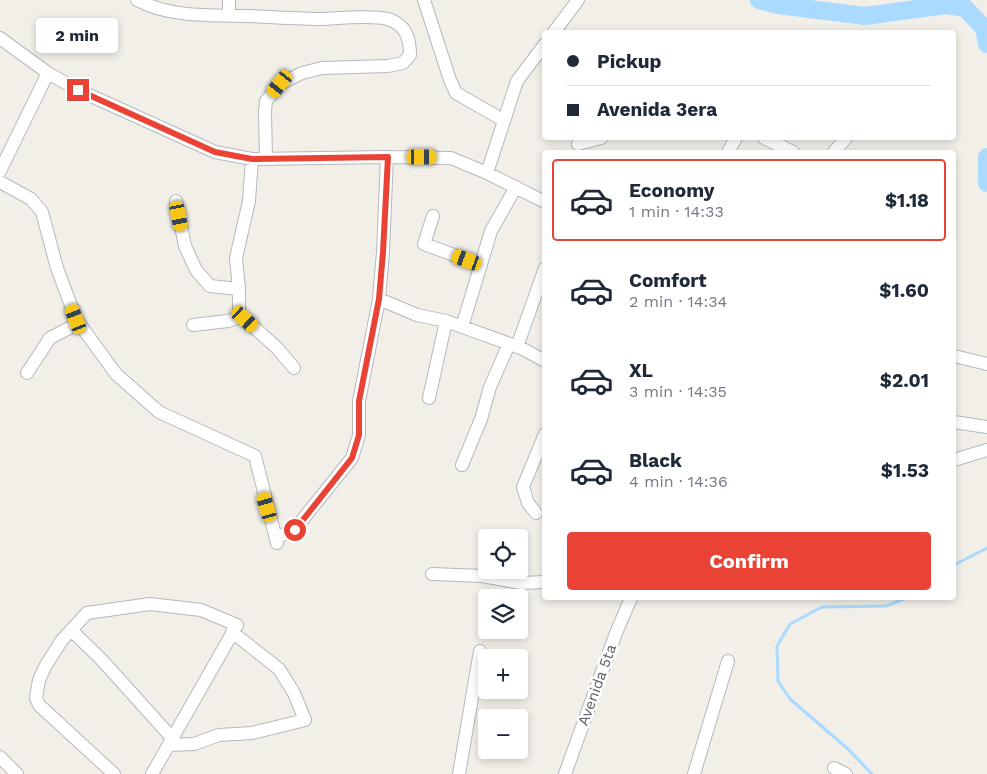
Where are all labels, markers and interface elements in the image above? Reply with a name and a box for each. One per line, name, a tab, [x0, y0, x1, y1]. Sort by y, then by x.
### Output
callout: 2 min	[37, 18, 119, 52]
text: 2 min	[55, 26, 99, 45]
text: Pickup	[597, 50, 661, 73]
car	[264, 68, 295, 100]
route end	[67, 79, 89, 101]
text: Avenida 3era	[597, 98, 717, 121]
car	[407, 150, 437, 165]
icon: car	[569, 178, 614, 223]
text: Economy	[629, 179, 714, 202]
text: $1.18	[885, 189, 929, 212]
car	[168, 200, 189, 232]
text: 1 min · 14:33	[629, 202, 724, 221]
car	[450, 248, 483, 272]
icon: car	[569, 268, 614, 313]
text: Comfort	[629, 269, 707, 292]
text: $1.60	[879, 279, 929, 302]
text: 2 min · 14:34	[629, 292, 727, 311]
car	[63, 302, 88, 336]
car	[228, 303, 261, 335]
icon: car	[569, 358, 614, 403]
text: XL	[629, 359, 653, 382]
text: $2.01	[880, 369, 929, 392]
text: 3 min · 14:35	[629, 382, 727, 401]
icon: car	[569, 448, 614, 493]
text: Black	[629, 449, 682, 472]
text: $1.53	[881, 459, 929, 482]
text: 4 min · 14:36	[629, 472, 728, 491]
car	[255, 491, 278, 523]
route start	[284, 519, 306, 541]
map controls	[478, 529, 528, 759]
button: locate	[478, 529, 528, 579]
button: Confirm	[567, 532, 931, 590]
button: layers	[478, 589, 528, 639]
street label: Avenida 5ta	[574, 641, 620, 728]
button: +	[478, 649, 528, 699]
button: −	[478, 709, 528, 759]

